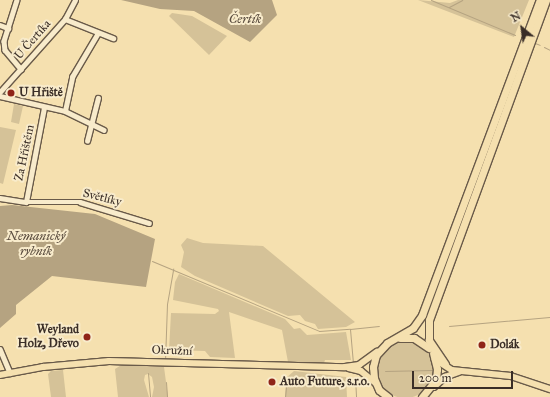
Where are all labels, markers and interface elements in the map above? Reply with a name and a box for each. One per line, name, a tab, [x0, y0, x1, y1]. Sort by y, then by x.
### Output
north arrow	[502, 8, 542, 48]
text: N	[509, 9, 523, 25]
water label: Čertík	[229, 11, 261, 27]
street label: U Čertíka	[12, 17, 54, 63]
place label: U Hřiště	[19, 86, 63, 100]
marker: U Hřiště	[6, 88, 16, 98]
street label: Za Hřištěm	[12, 124, 38, 182]
street label: Světlíky	[81, 186, 123, 210]
water label: Nemanický rybník	[7, 229, 65, 260]
place label: Weyland Holz, Dřevo	[18, 323, 79, 351]
marker: Weyland Holz, Dřevo	[82, 332, 92, 342]
place label: Dolák	[490, 338, 519, 352]
marker: Dolák	[477, 340, 487, 350]
street label: Okružní	[151, 343, 193, 359]
scale bar	[414, 363, 515, 389]
text: 200 m	[419, 371, 452, 385]
place label: Auto Future, s.r.o.	[280, 375, 369, 389]
marker: Auto Future, s.r.o.	[267, 377, 277, 387]

